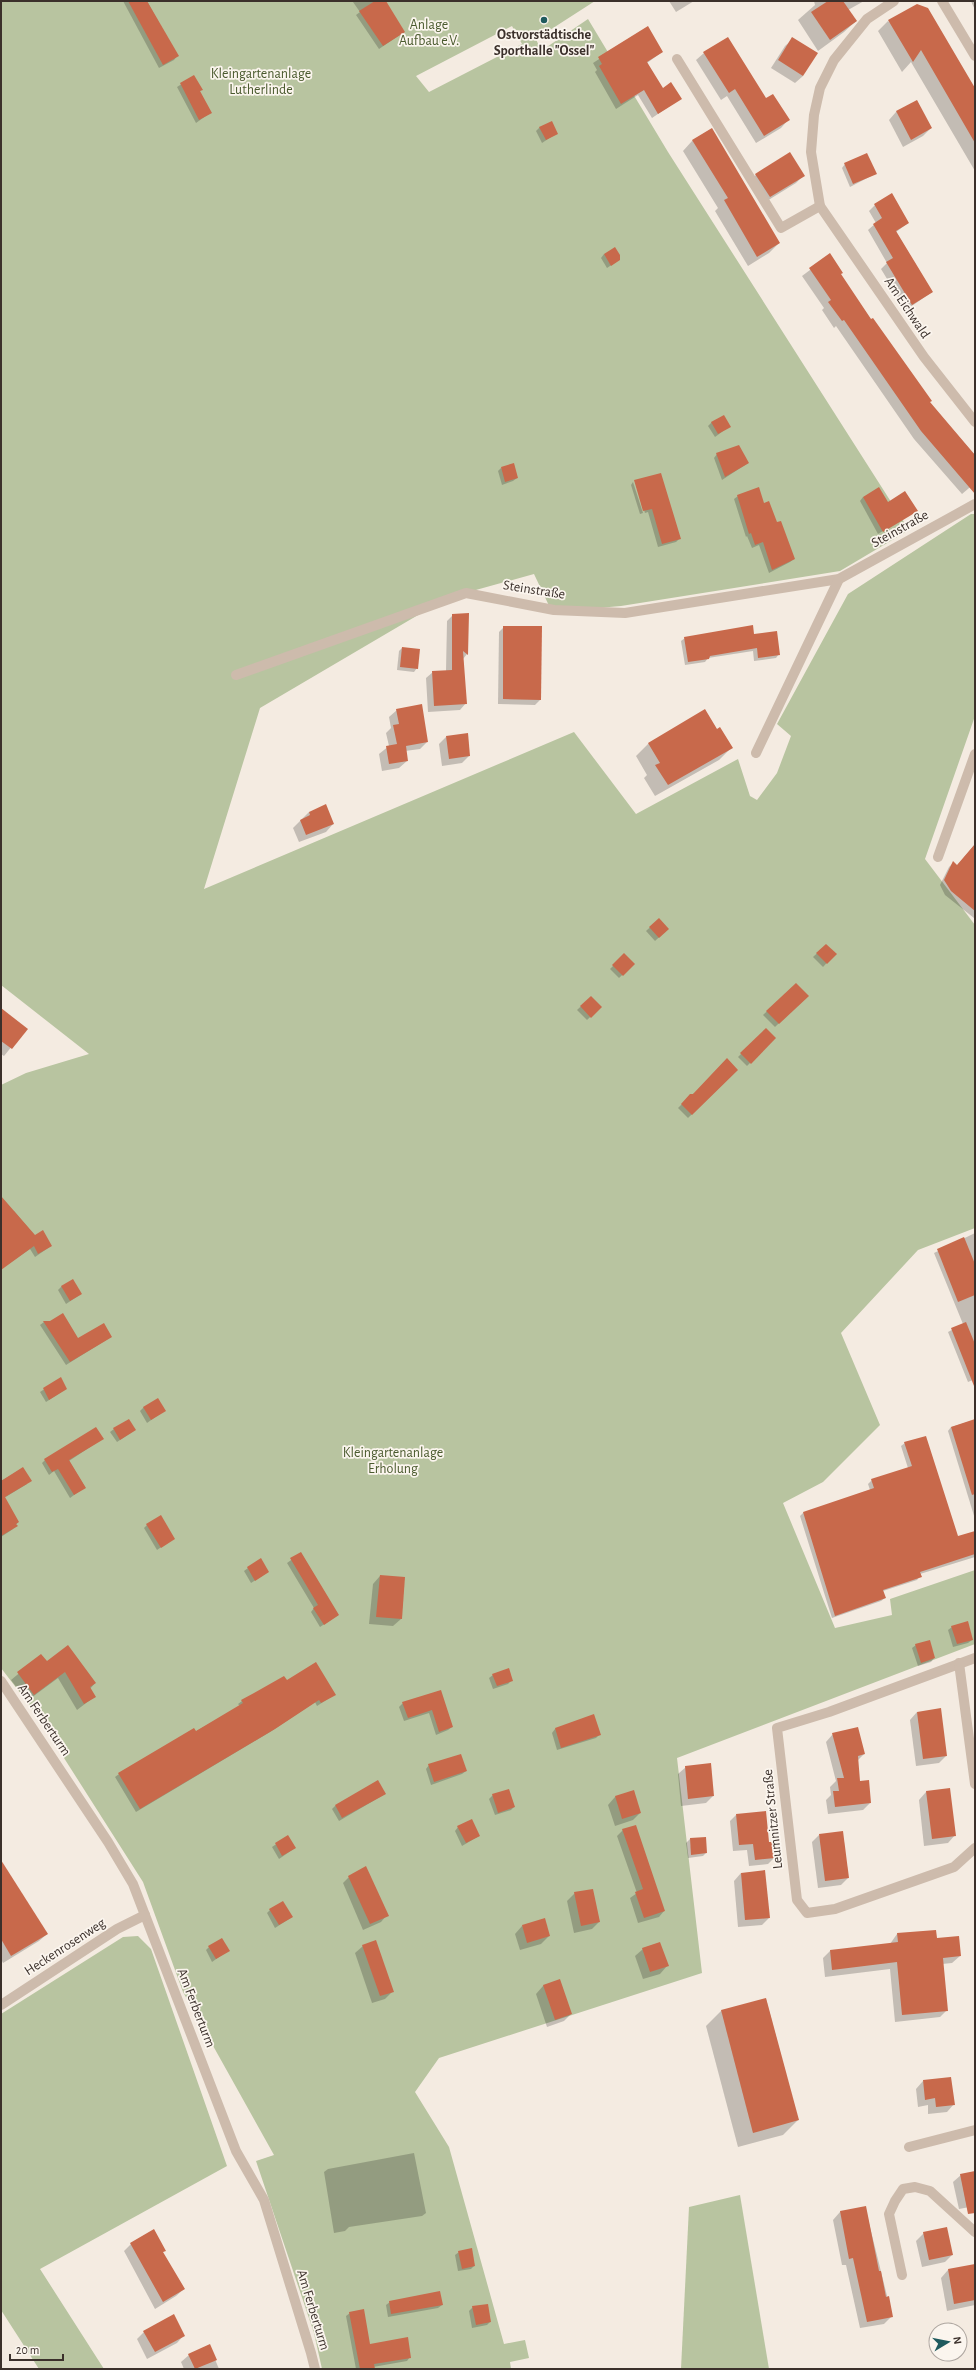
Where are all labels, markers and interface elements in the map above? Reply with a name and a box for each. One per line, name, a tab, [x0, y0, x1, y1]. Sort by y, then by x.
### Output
marker: Ostvorstädtische Sporthalle "Ossel"	[539, 15, 549, 25]
park label: Anlage Aufbau e.V.	[399, 18, 459, 48]
place label: Ostvorstädtische Sporthalle "Ossel"	[494, 28, 594, 58]
park label: Kleingartenanlage Lutherlinde	[211, 67, 311, 97]
street label: Am Eichwald	[882, 275, 932, 341]
street label: Steinstraße	[869, 508, 931, 550]
street label: Steinstraße	[502, 578, 566, 602]
park label: Kleingartenanlage Erholung	[343, 1446, 443, 1476]
street label: Am Ferberturm	[15, 1682, 73, 1758]
street label: Leumnitzer Straße	[761, 1768, 785, 1870]
street label: Heckenrosenweg	[22, 1916, 108, 1978]
street label: Am Ferberturm	[175, 1967, 217, 2049]
street label: Am Ferberturm	[294, 2268, 332, 2352]
north arrow	[928, 2322, 968, 2362]
scale bar	[10, 2336, 63, 2362]
text: N	[951, 2336, 963, 2345]
text: 20 m	[16, 2344, 39, 2356]

